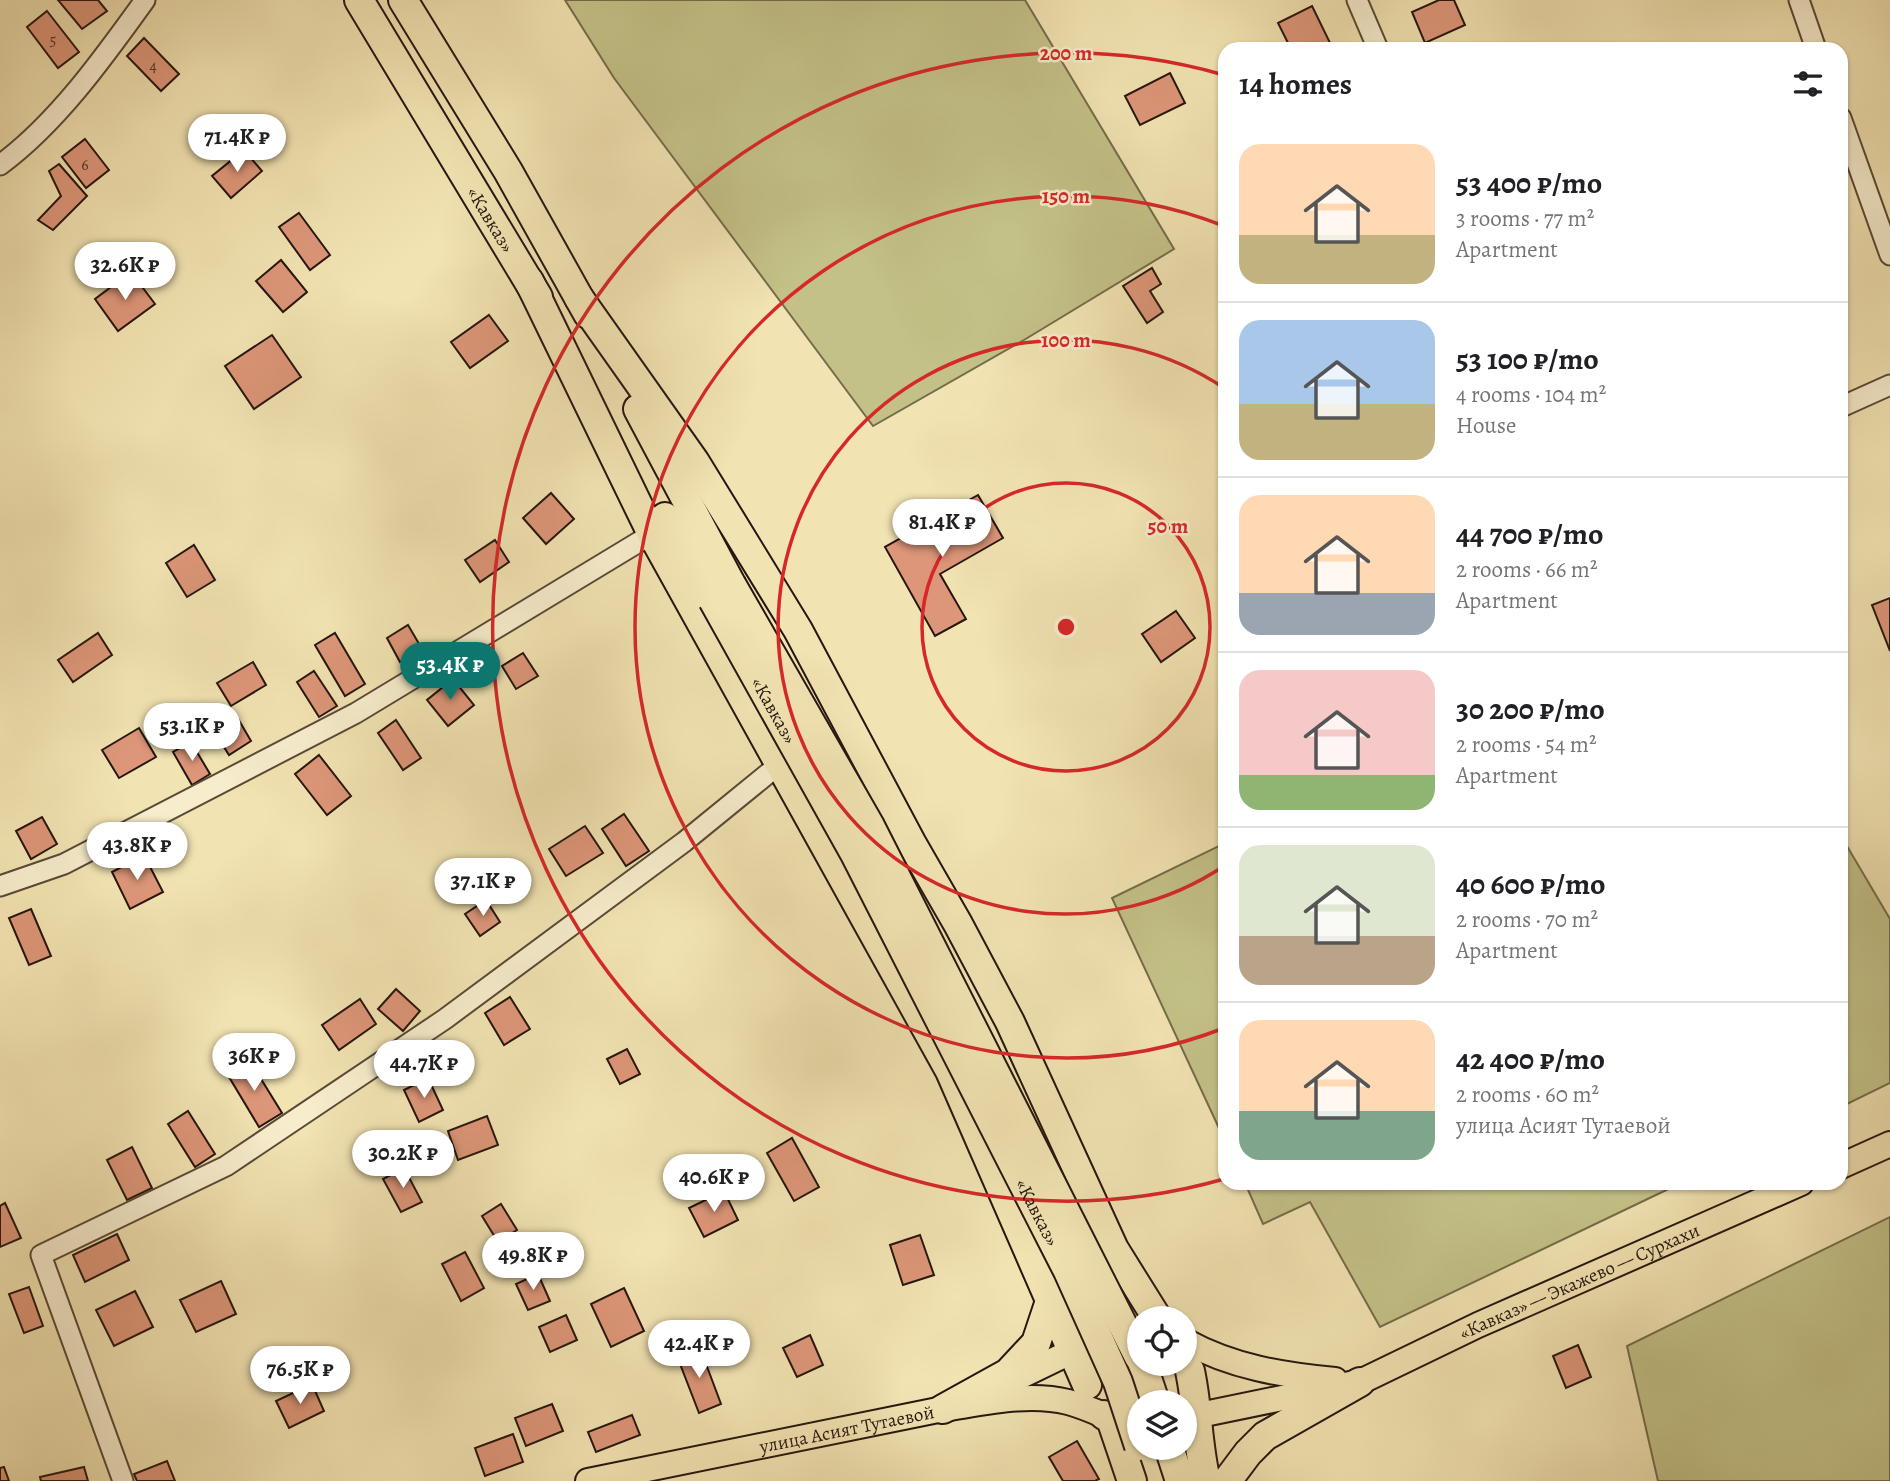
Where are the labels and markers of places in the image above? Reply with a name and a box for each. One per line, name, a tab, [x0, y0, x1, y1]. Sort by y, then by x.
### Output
pin: 71.4K ₽	[172, 114, 302, 174]
pin: 32.6K ₽	[60, 243, 190, 302]
pin: 81.4K ₽	[877, 500, 1007, 559]
centre of rings	[1054, 615, 1078, 639]
pin: 53.4K ₽	[385, 642, 515, 702]
pin: 53.1K ₽	[127, 704, 257, 763]
pin: 43.8K ₽	[72, 822, 202, 882]
pin: 37.1K ₽	[418, 858, 548, 918]
pin: 36K ₽	[205, 1034, 303, 1093]
pin: 44.7K ₽	[359, 1040, 489, 1100]
pin: 30.2K ₽	[338, 1130, 468, 1190]
pin: 40.6K ₽	[649, 1154, 779, 1214]
pin: 49.8K ₽	[468, 1232, 598, 1292]
pin: 42.4K ₽	[634, 1320, 764, 1380]
pin: 76.5K ₽	[235, 1346, 365, 1406]

